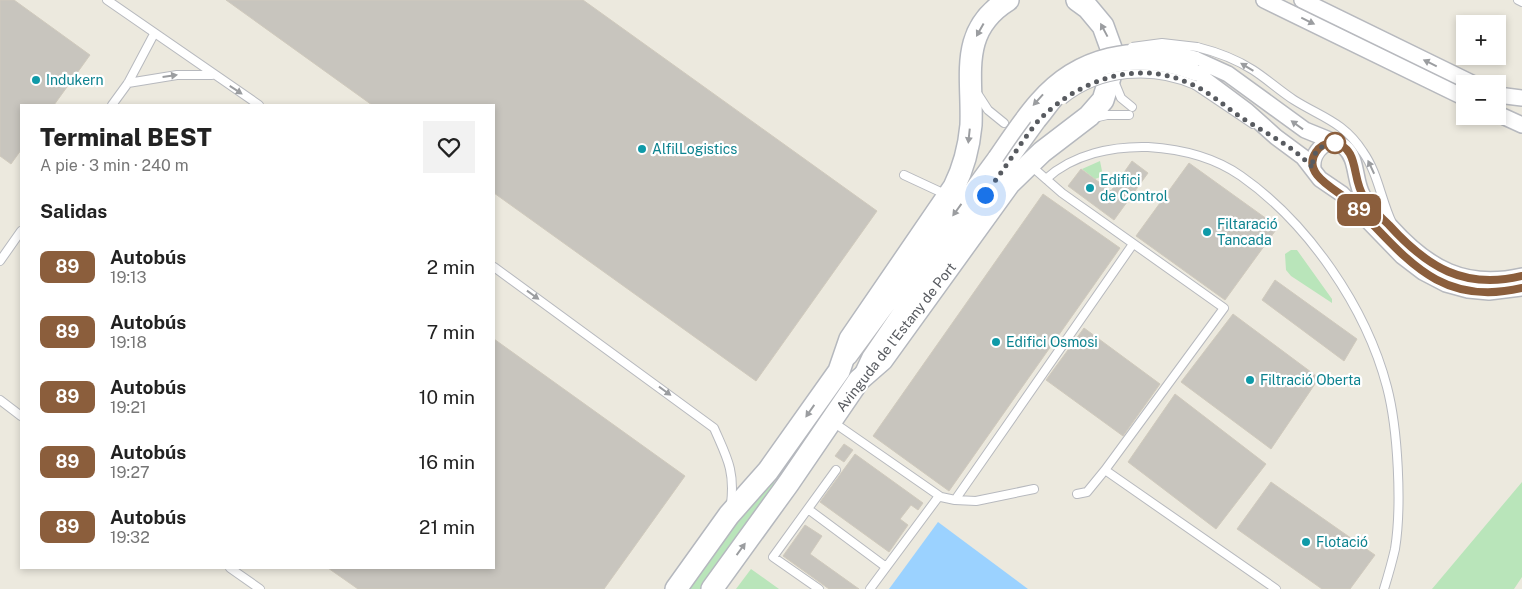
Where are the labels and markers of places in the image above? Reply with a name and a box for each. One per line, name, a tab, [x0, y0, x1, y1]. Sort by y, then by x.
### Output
place label: Indukern	[46, 72, 104, 88]
marker: Indukern	[30, 74, 42, 86]
unlabelled marker	[1324, 132, 1346, 154]
place label: AlfilLogistics	[652, 141, 737, 157]
marker: AlfilLogistics	[636, 143, 648, 155]
place label: Edifici de Control	[1100, 172, 1168, 204]
marker: Edifici de Control	[1084, 182, 1096, 194]
place label: Filtaració Tancada	[1217, 216, 1278, 248]
marker: Filtaració Tancada	[1201, 226, 1213, 238]
place label: Edifici Osmosi	[1006, 334, 1098, 350]
marker: Edifici Osmosi	[990, 336, 1002, 348]
place label: Filtració Oberta	[1260, 372, 1361, 388]
marker: Filtració Oberta	[1244, 374, 1256, 386]
place label: Flotació	[1316, 534, 1368, 550]
marker: Flotació	[1300, 536, 1312, 548]

